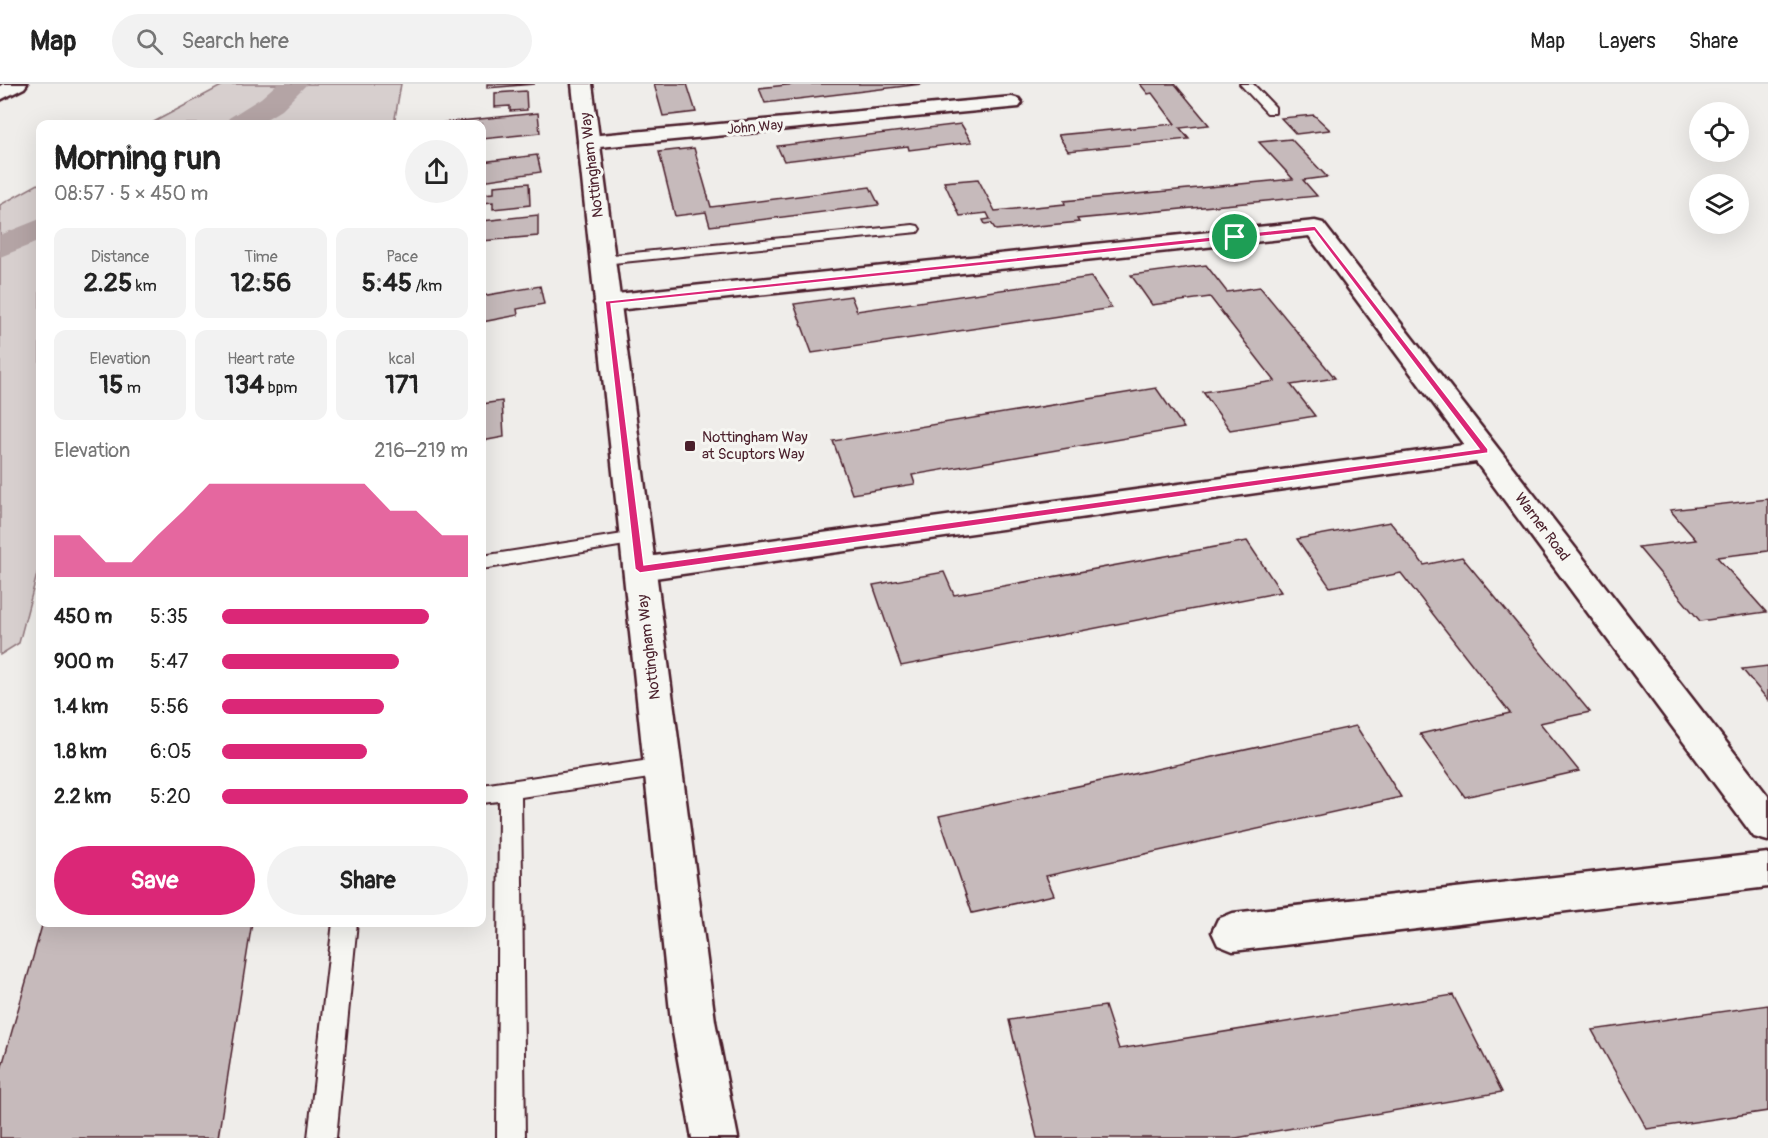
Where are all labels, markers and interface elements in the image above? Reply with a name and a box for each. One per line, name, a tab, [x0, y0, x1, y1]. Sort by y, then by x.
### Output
search box	[112, 14, 532, 68]
text: Map	[30, 24, 76, 59]
icon: search	[133, 25, 166, 58]
text: Search here	[181, 27, 289, 55]
text: Map	[1530, 28, 1565, 55]
text: Layers	[1598, 28, 1656, 55]
text: Share	[1689, 28, 1738, 55]
map controls	[1689, 102, 1749, 234]
button: locate	[1689, 102, 1749, 162]
street label: Nottingham Way	[576, 111, 608, 219]
street label: John Way	[726, 116, 784, 138]
text: Morning run	[54, 138, 221, 179]
button: share	[405, 140, 468, 203]
button: layers	[1689, 174, 1749, 234]
text: 08:57 · 5 × 450 m	[54, 181, 208, 206]
pin	[1209, 211, 1260, 262]
icon: arrive	[1218, 220, 1251, 253]
text: Distance	[91, 247, 149, 267]
text: Time	[244, 247, 278, 267]
text: Pace	[386, 247, 418, 267]
text: 2.25	[83, 267, 132, 299]
text: 12:56	[231, 267, 291, 299]
text: 5:45	[362, 267, 412, 299]
text: km	[132, 276, 157, 296]
text: /km	[412, 276, 442, 296]
text: Elevation	[90, 349, 150, 369]
text: Heart rate	[227, 349, 295, 369]
text: kcal	[389, 349, 415, 369]
text: 15	[99, 369, 123, 401]
text: 134	[225, 369, 264, 401]
text: 171	[385, 369, 419, 401]
text: m	[123, 378, 141, 398]
text: bpm	[264, 378, 297, 398]
place label: Nottingham Way at Scuptors Way	[702, 428, 808, 464]
text: Elevation	[54, 438, 130, 463]
text: 216–219 m	[374, 438, 468, 463]
marker: Nottingham Way at Scuptors Way	[683, 439, 697, 453]
street label: Warner Road	[1510, 489, 1574, 565]
street label: Nottingham Way	[633, 593, 665, 701]
text: 450 m	[54, 604, 112, 629]
text: 5:35	[150, 604, 188, 629]
text: 900 m	[54, 649, 114, 674]
text: 5:47	[150, 649, 188, 674]
text: 1.4 km	[54, 694, 108, 719]
text: 5:56	[150, 694, 189, 719]
text: 1.8 km	[54, 739, 107, 764]
text: 6:05	[150, 739, 191, 764]
text: 2.2 km	[54, 784, 111, 809]
text: 5:20	[150, 784, 191, 809]
button: Save	[54, 846, 255, 915]
button: Share	[267, 846, 468, 915]

